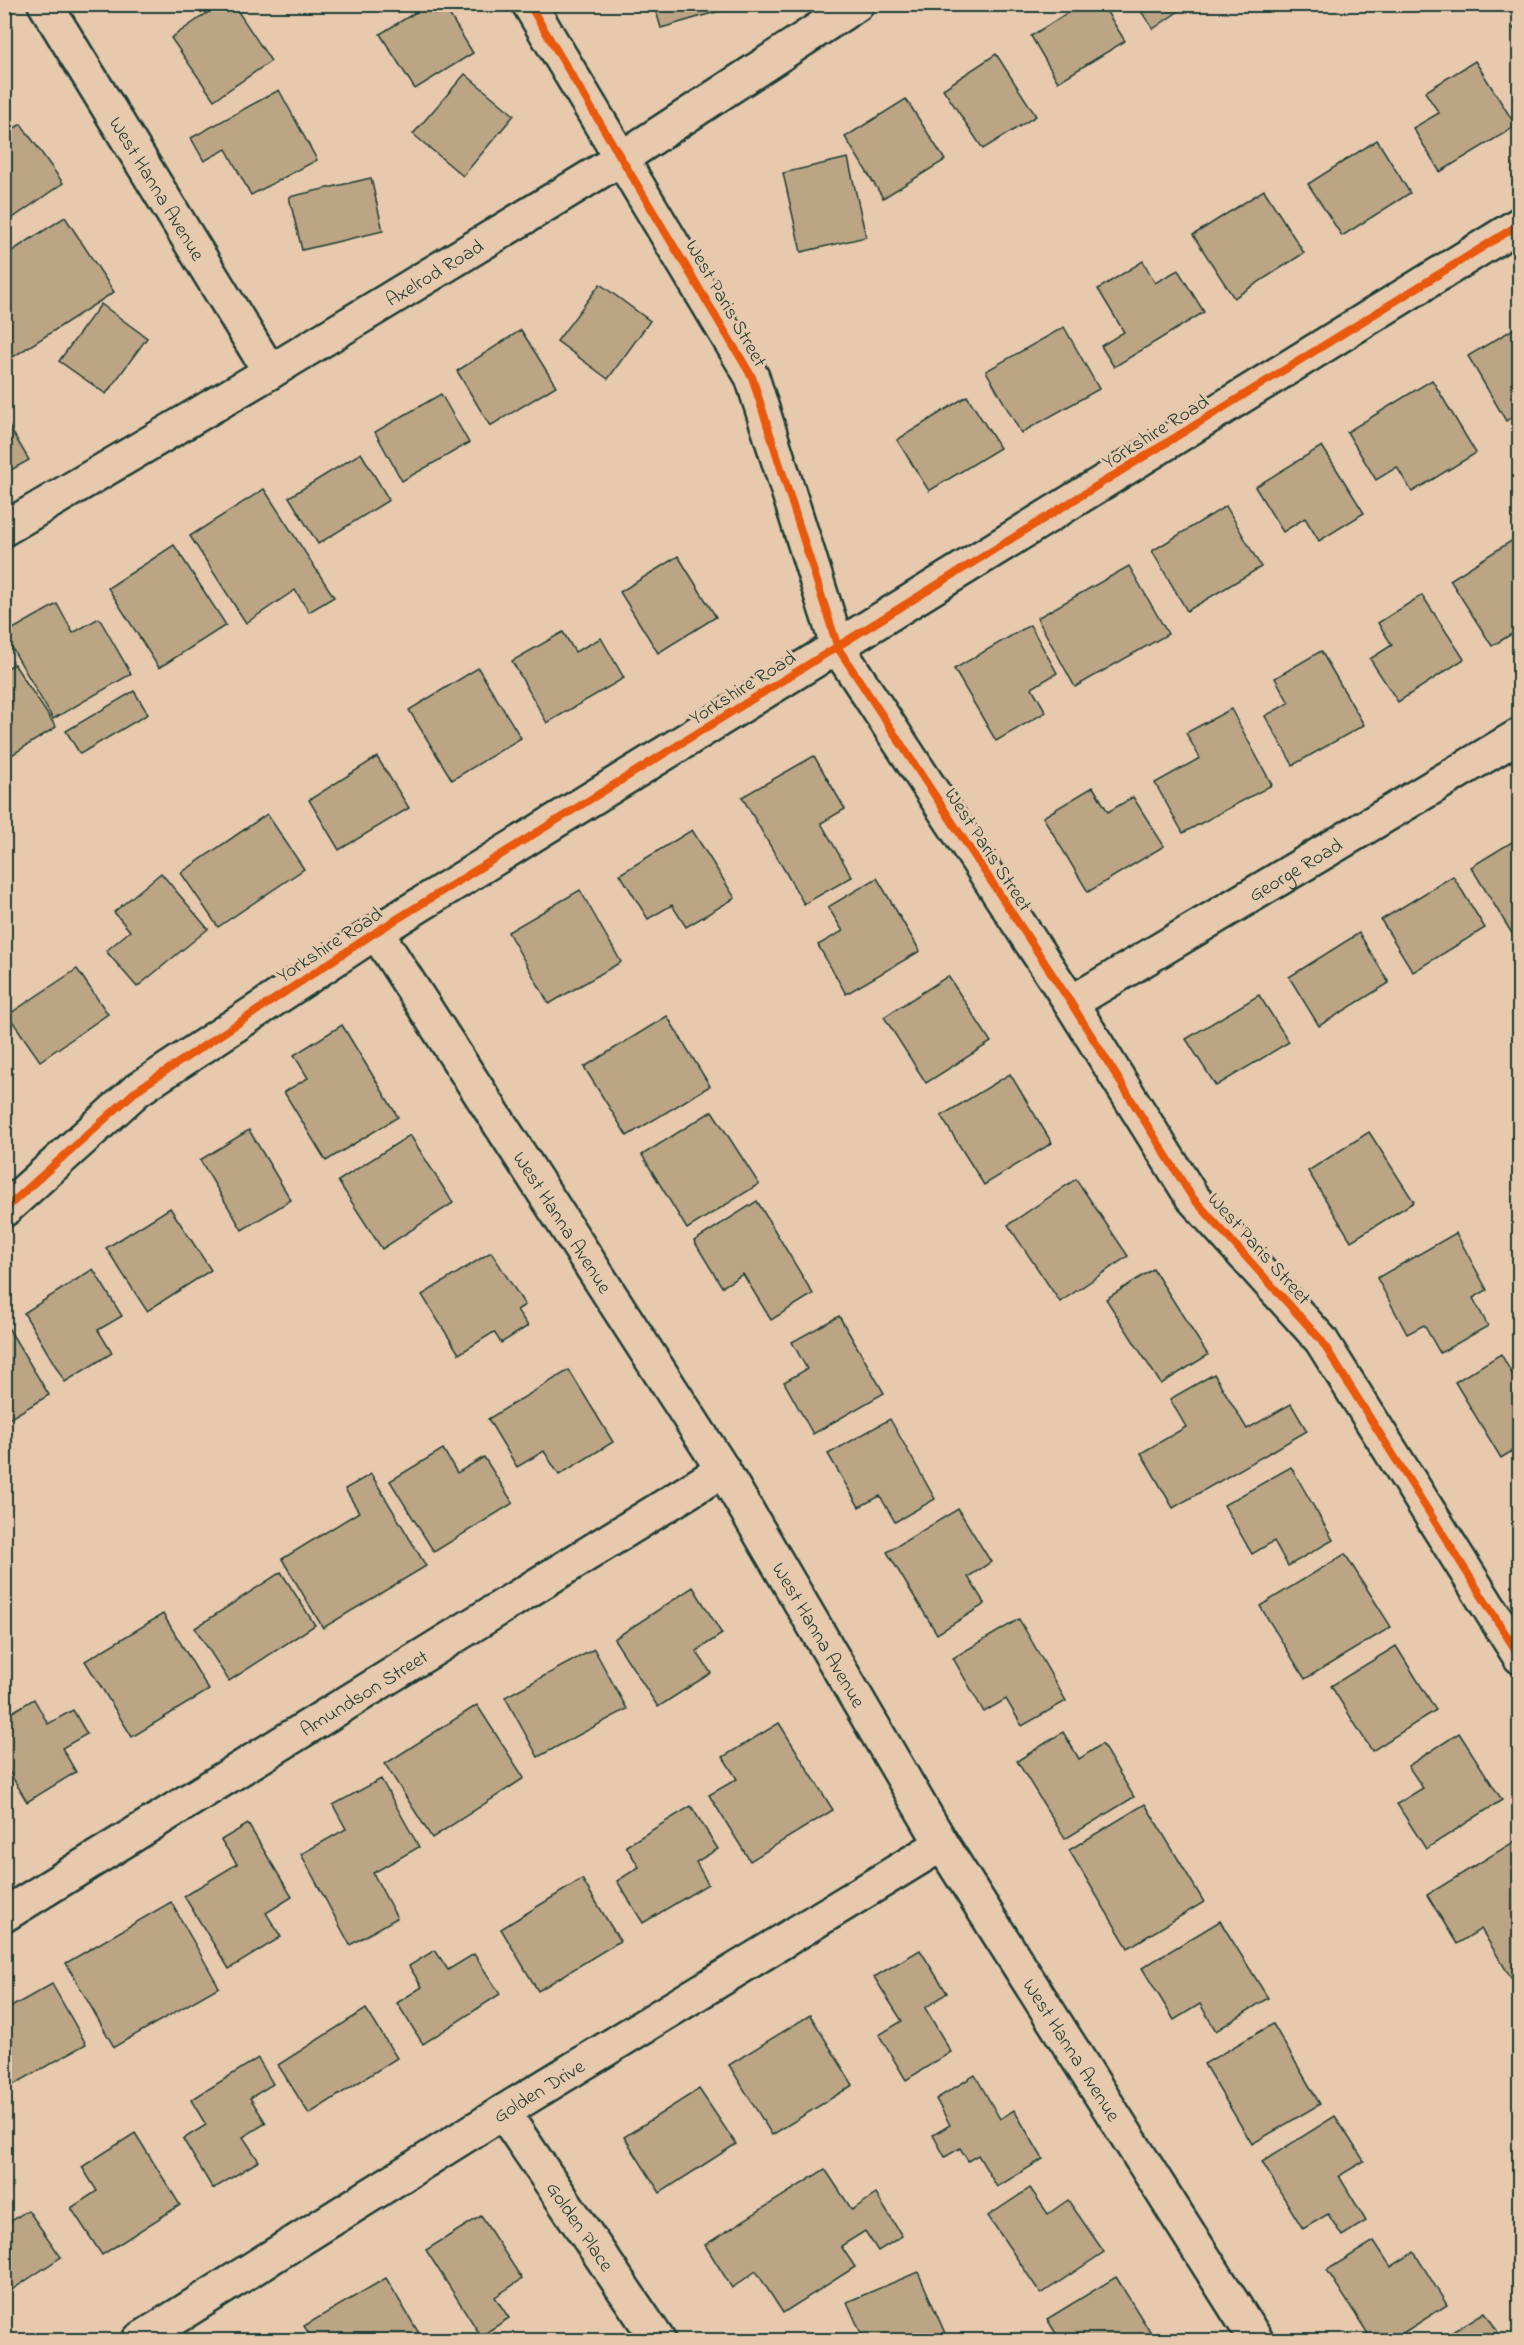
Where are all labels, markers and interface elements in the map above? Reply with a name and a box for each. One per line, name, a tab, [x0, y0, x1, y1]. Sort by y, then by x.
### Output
street label: West Hanna Avenue	[100, 112, 211, 267]
street label: Axelrod Road	[381, 233, 490, 315]
street label: West Paris Street	[677, 235, 773, 374]
street label: Yorkshire Road	[1097, 389, 1215, 477]
street label: Yorkshire Road	[684, 645, 802, 733]
street label: West Paris Street	[936, 783, 1038, 918]
street label: George Road	[1244, 832, 1349, 911]
street label: Yorkshire Road	[272, 901, 389, 991]
street label: West Hanna Avenue	[504, 1146, 618, 1300]
street label: West Paris Street	[1200, 1187, 1317, 1313]
street label: West Hanna Avenue	[763, 1558, 871, 1714]
street label: Amundson Street	[295, 1644, 435, 1745]
street label: West Hanna Avenue	[1014, 1974, 1126, 2128]
street label: Golden Drive	[488, 2053, 591, 2132]
street label: Golden Place	[537, 2177, 620, 2278]

